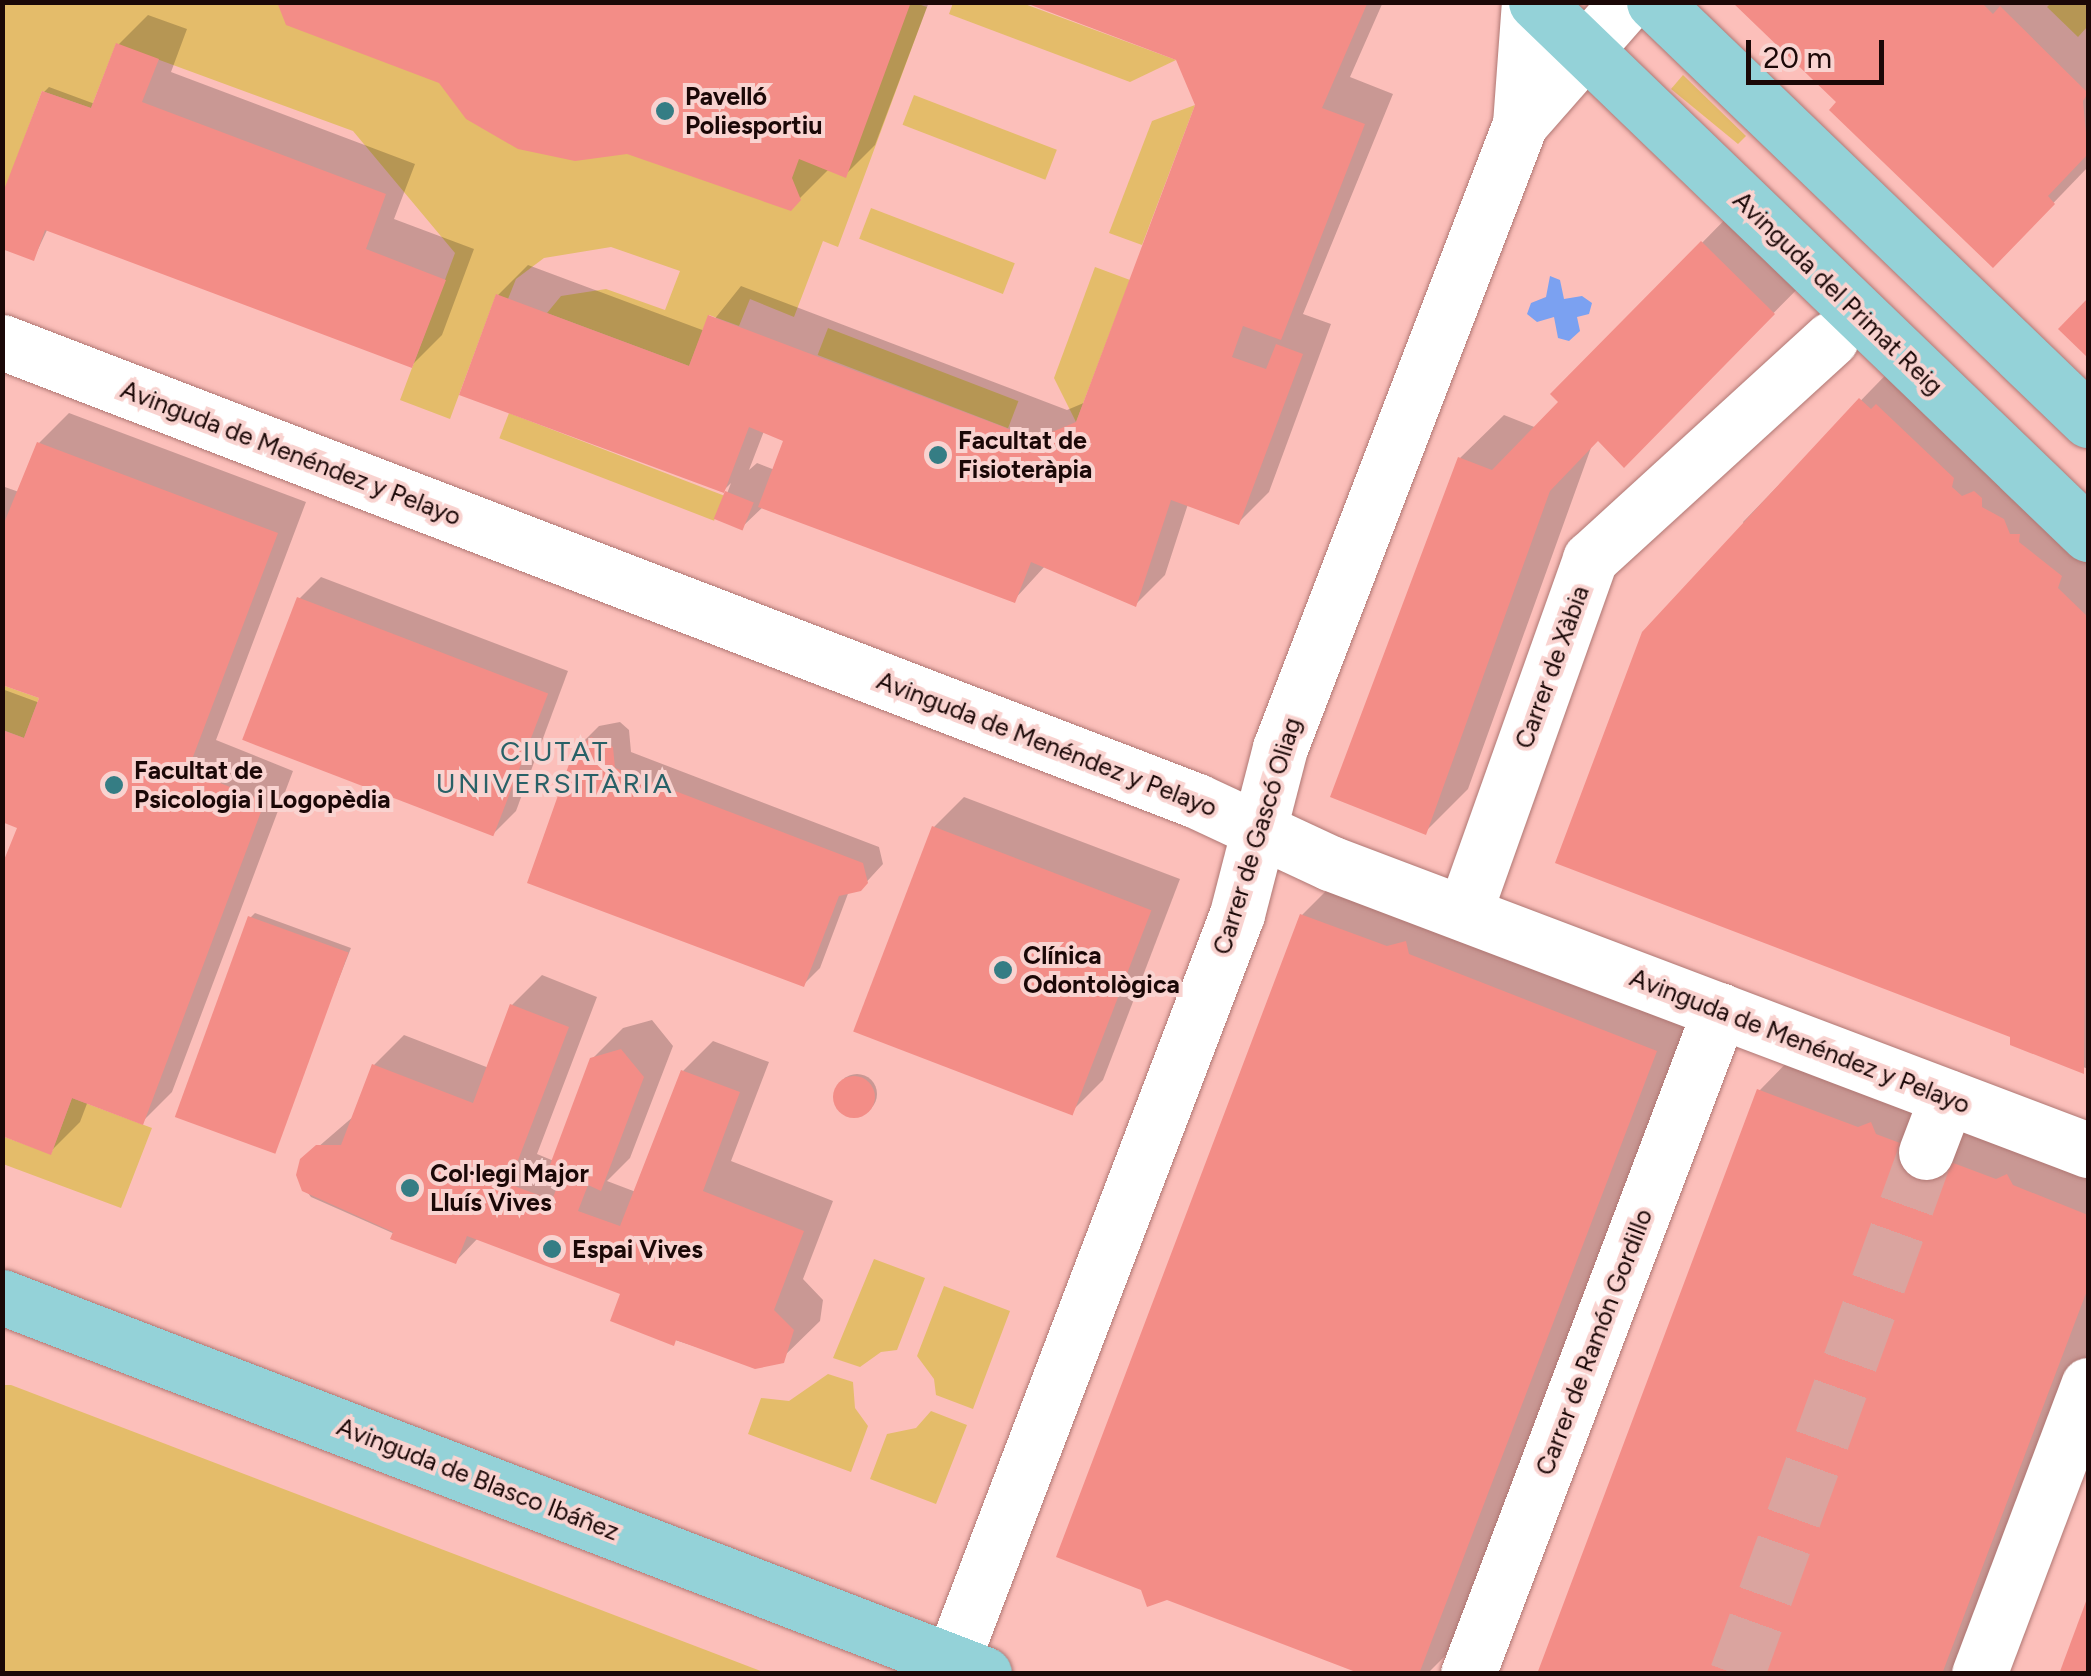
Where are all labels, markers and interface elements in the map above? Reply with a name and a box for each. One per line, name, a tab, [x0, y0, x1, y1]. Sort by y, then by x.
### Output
scale bar	[1751, 20, 1888, 82]
text: 20 m	[1763, 39, 1832, 76]
place label: Pavelló Poliesportiu	[685, 82, 822, 141]
marker: Pavelló Poliesportiu	[654, 100, 676, 122]
street label: Avinguda del Primat Reig	[1727, 185, 1949, 401]
street label: Avinguda de Menéndez y Pelayo	[117, 374, 465, 532]
place label: Facultat de Fisioteràpia	[958, 426, 1092, 485]
marker: Facultat de Fisioteràpia	[927, 444, 949, 466]
street label: Carrer de Xàbia	[1509, 581, 1595, 753]
street label: Avinguda de Menéndez y Pelayo	[873, 665, 1221, 823]
street label: Carrer de Gascó Oliag	[1207, 714, 1307, 958]
district label: CIUTAT UNIVERSITÀRIA	[436, 734, 674, 800]
place label: Facultat de Psicologia i Logopèdia	[134, 756, 391, 815]
marker: Facultat de Psicologia i Logopèdia	[103, 774, 125, 796]
place label: Clínica Odontològica	[1023, 941, 1180, 1000]
marker: Clínica Odontològica	[992, 959, 1014, 981]
street label: Avinguda de Menéndez y Pelayo	[1626, 962, 1974, 1120]
place label: Col·legi Major Lluís Vives	[430, 1159, 589, 1218]
marker: Col·legi Major Lluís Vives	[399, 1177, 421, 1199]
street label: Carrer de Ramón Gordillo	[1529, 1205, 1659, 1479]
place label: Espai Vives	[572, 1234, 703, 1264]
marker: Espai Vives	[541, 1238, 563, 1260]
street label: Avinguda de Blasco Ibáñez	[333, 1411, 623, 1547]

